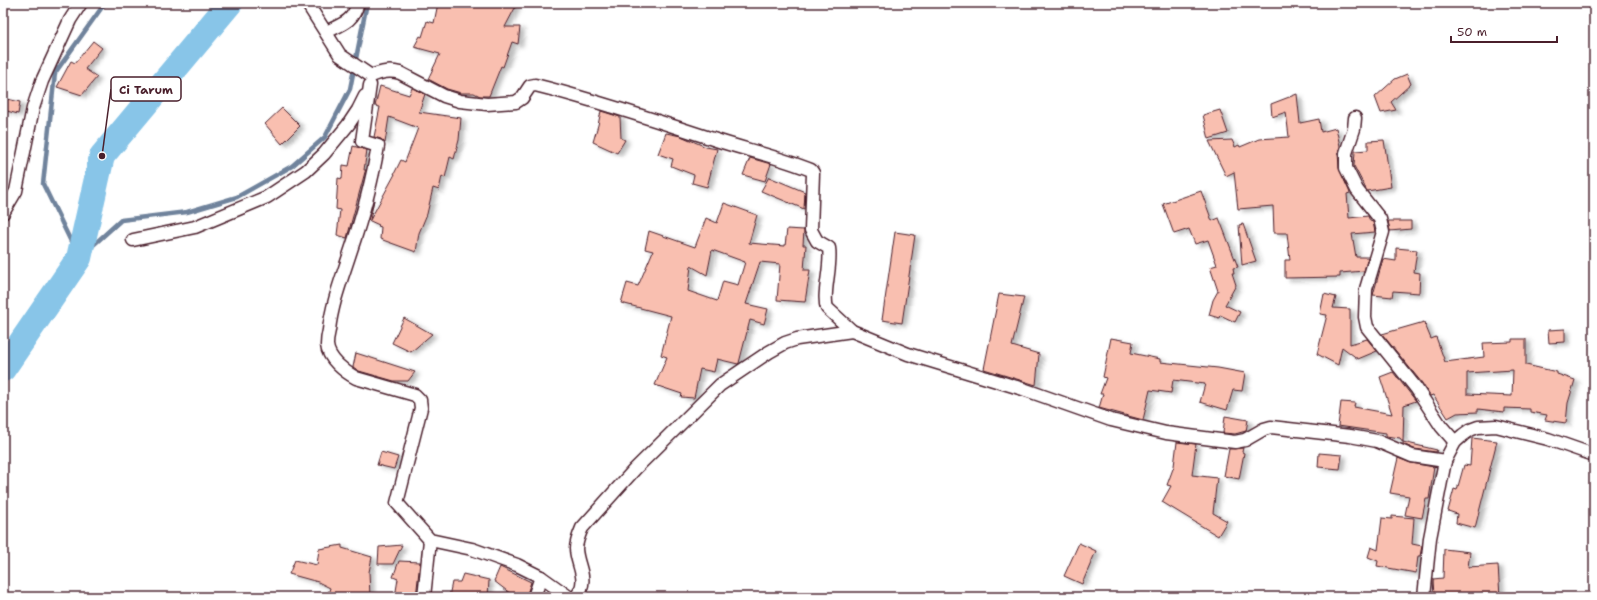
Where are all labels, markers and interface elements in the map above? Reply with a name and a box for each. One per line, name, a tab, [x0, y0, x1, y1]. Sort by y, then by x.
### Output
scale bar	[1451, 18, 1557, 44]
text: 50 m	[1457, 24, 1487, 40]
callout: Ci Tarum	[111, 77, 181, 101]
text: Ci Tarum	[119, 82, 173, 98]

